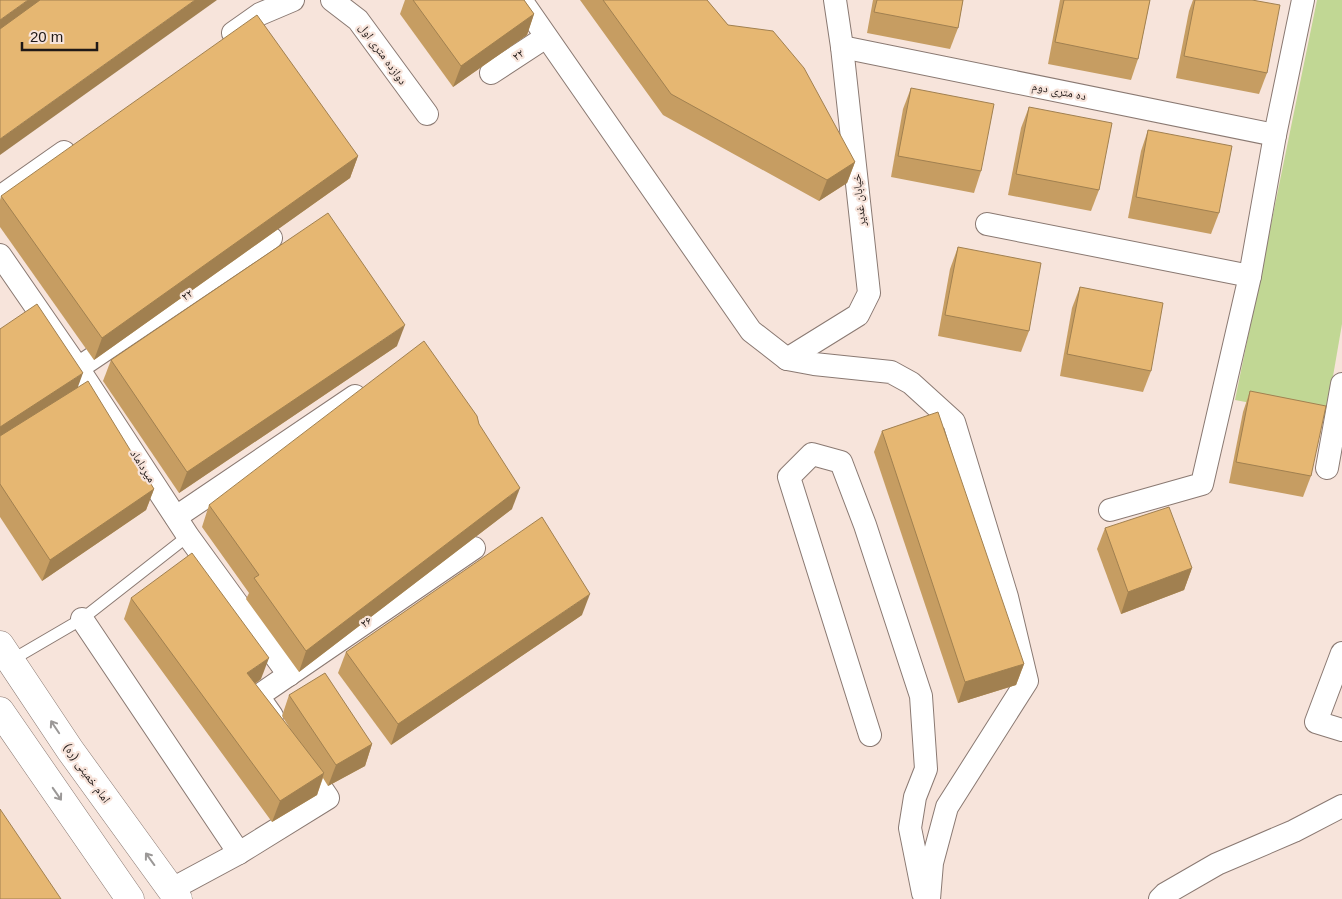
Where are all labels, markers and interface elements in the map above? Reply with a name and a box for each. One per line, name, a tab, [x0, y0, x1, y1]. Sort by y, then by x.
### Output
scale bar	[22, 20, 98, 52]
street label: دوازده متری اول	[356, 21, 410, 87]
text: 20 m	[30, 28, 63, 45]
street label: ۲۲	[510, 46, 526, 64]
street label: ده متری دوم	[1030, 79, 1087, 104]
street label: خیابان غدیر	[849, 173, 869, 228]
street label: ۲۲	[179, 286, 195, 304]
street label: میرداماد	[127, 447, 159, 485]
street label: ۲۶	[358, 613, 374, 631]
one-way arrow	[49, 721, 59, 735]
street label: امام خمینی (ره)	[60, 741, 113, 806]
one-way arrow	[52, 787, 62, 801]
one-way arrow	[144, 853, 155, 866]

